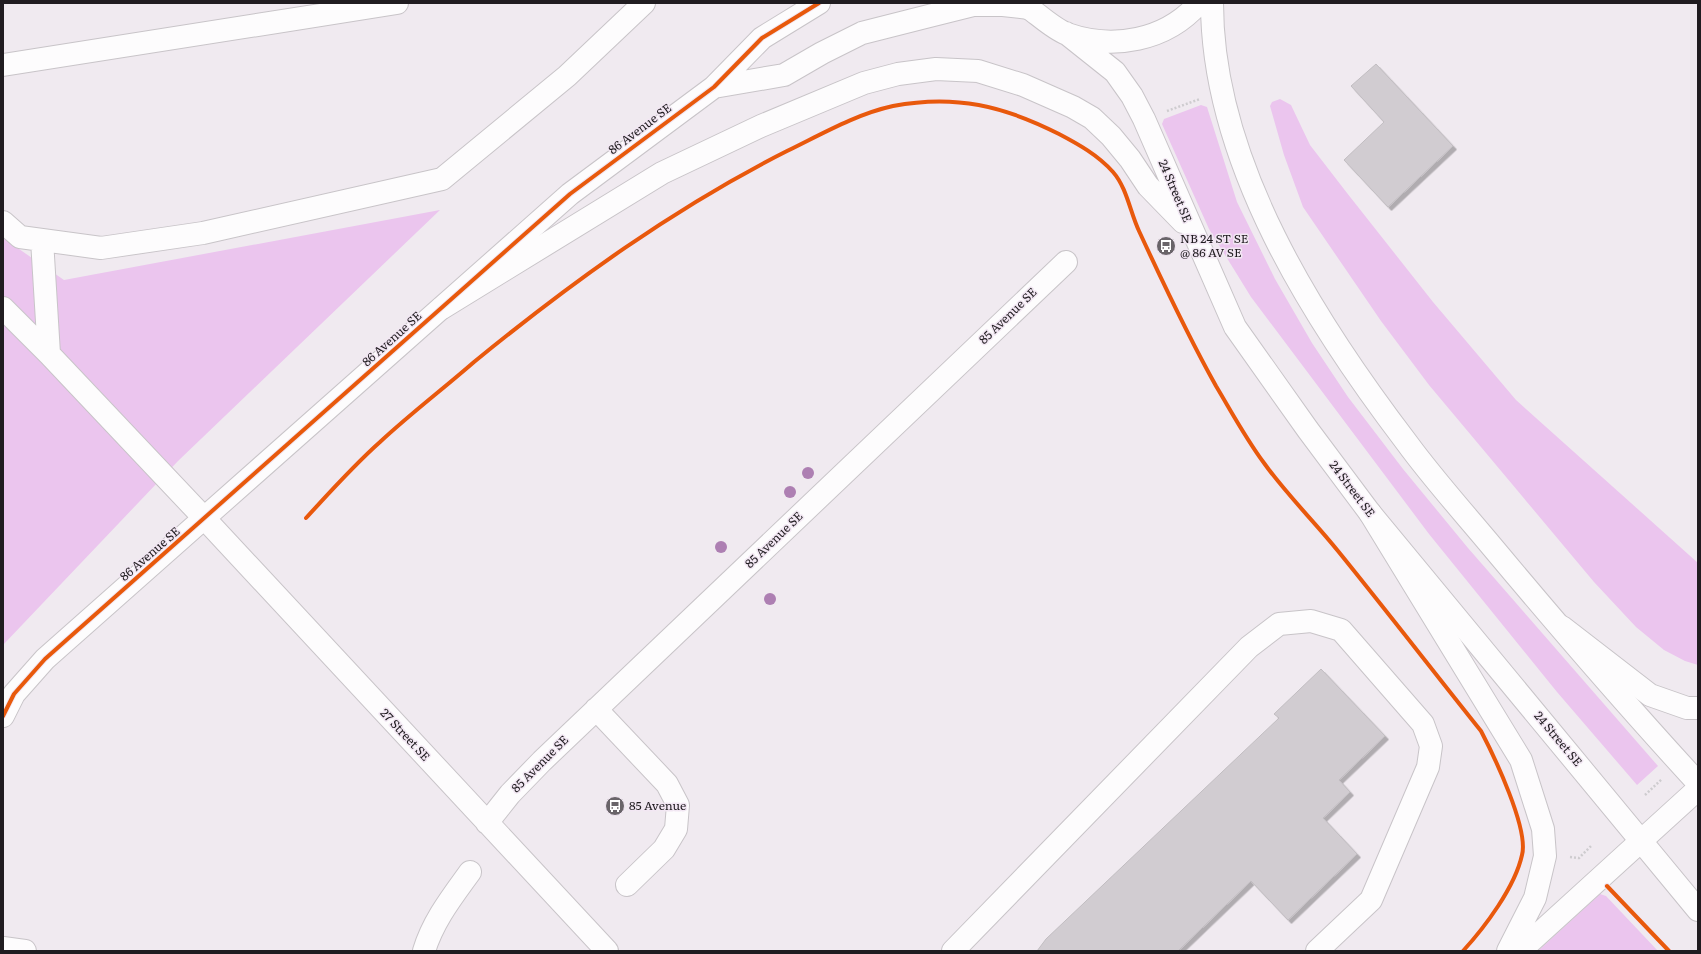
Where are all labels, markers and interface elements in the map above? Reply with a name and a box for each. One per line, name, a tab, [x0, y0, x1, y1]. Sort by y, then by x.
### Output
street label: 86 Avenue SE	[604, 98, 675, 158]
street label: 24 Street SE	[1155, 156, 1197, 225]
place label: NB 24 ST SE @ 86 AV SE	[1180, 229, 1249, 261]
bus stop icon: NB 24 ST SE @ 86 AV SE	[1155, 235, 1177, 257]
street label: 85 Avenue SE	[974, 283, 1041, 348]
street label: 86 Avenue SE	[358, 306, 425, 370]
street label: 24 Street SE	[1326, 456, 1380, 521]
street label: 85 Avenue SE	[740, 507, 807, 572]
street label: 86 Avenue SE	[115, 522, 184, 585]
street label: 27 Street SE	[377, 704, 435, 765]
street label: 24 Street SE	[1530, 707, 1587, 770]
street label: 85 Avenue SE	[507, 730, 572, 796]
bus stop icon: 85 Avenue	[604, 795, 626, 817]
place label: 85 Avenue	[629, 796, 686, 814]

